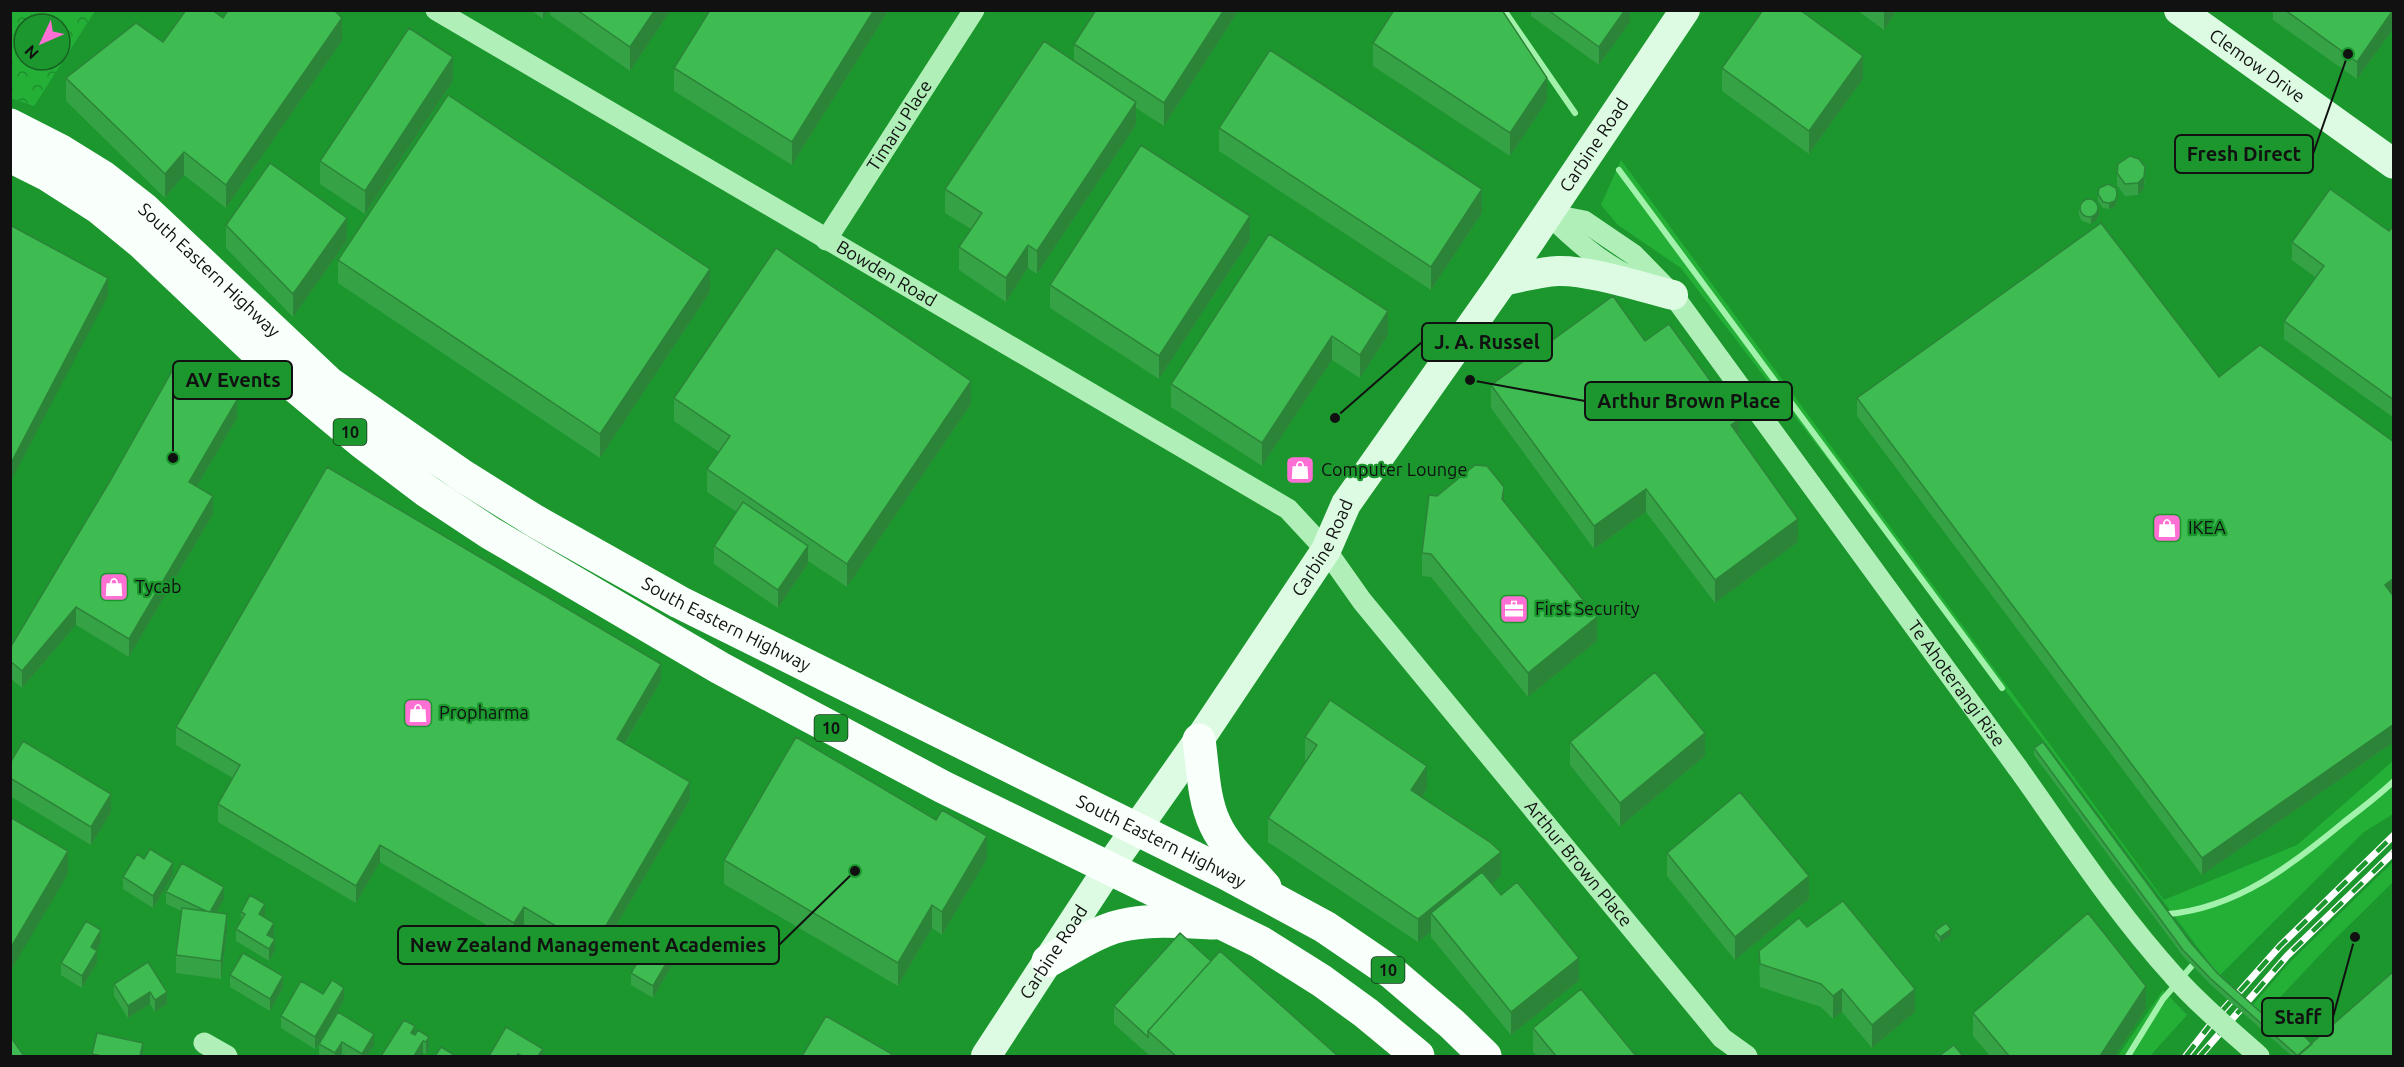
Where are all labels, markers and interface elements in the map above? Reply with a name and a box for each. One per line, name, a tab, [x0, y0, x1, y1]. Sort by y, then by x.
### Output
north arrow	[12, 12, 72, 72]
street label: Clemow Drive	[2206, 24, 2309, 106]
text: N	[21, 42, 42, 63]
street label: Timaru Place	[862, 76, 935, 174]
street label: Carbine Road	[1555, 94, 1632, 195]
callout: Fresh Direct	[2175, 135, 2313, 173]
text: Fresh Direct	[2187, 142, 2302, 165]
street label: South Eastern Highway	[135, 198, 285, 341]
street label: Bowden Road	[833, 236, 940, 310]
callout: J. A. Russel	[1422, 323, 1552, 361]
text: J. A. Russel	[1434, 330, 1540, 353]
callout: AV Events	[173, 361, 292, 399]
text: AV Events	[185, 368, 281, 391]
callout: Arthur Brown Place	[1585, 382, 1792, 420]
text: Arthur Brown Place	[1597, 389, 1781, 412]
road number: 10	[334, 419, 366, 445]
shop icon: Computer Lounge	[1284, 454, 1316, 486]
place label: Computer Lounge	[1321, 459, 1467, 479]
street label: Carbine Road	[1287, 496, 1356, 600]
shop icon: IKEA	[2151, 512, 2183, 544]
place label: IKEA	[2188, 517, 2226, 537]
shop icon: Tycab	[98, 571, 130, 603]
street label: South Eastern Highway	[639, 572, 814, 675]
place label: Tycab	[135, 576, 181, 596]
office icon: First Security	[1498, 593, 1530, 625]
place label: First Security	[1535, 598, 1640, 618]
street label: Te Ahoterangi Rise	[1904, 616, 2010, 750]
shop icon: Propharma	[402, 697, 434, 729]
place label: Propharma	[439, 702, 529, 722]
road number: 10	[814, 715, 848, 741]
street label: South Eastern Highway	[1073, 790, 1250, 891]
street label: Arthur Brown Place	[1521, 796, 1637, 930]
street label: Carbine Road	[1015, 901, 1091, 1002]
callout: New Zealand Management Academies	[398, 926, 779, 964]
text: New Zealand Management Academies	[410, 933, 766, 956]
road number: 10	[1372, 957, 1404, 983]
callout: Staff	[2262, 998, 2333, 1036]
text: Staff	[2274, 1005, 2322, 1028]

